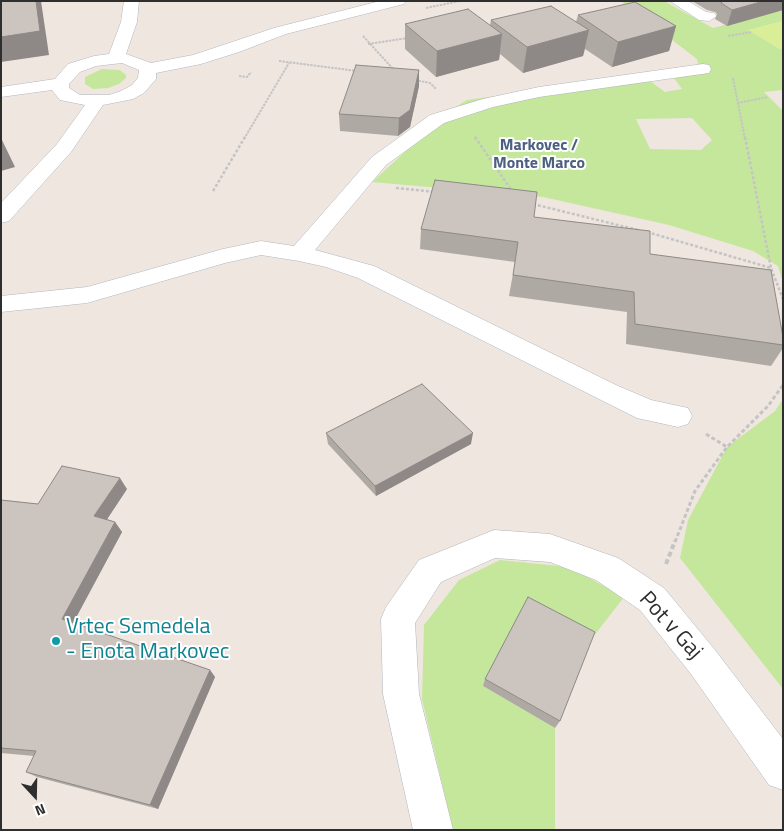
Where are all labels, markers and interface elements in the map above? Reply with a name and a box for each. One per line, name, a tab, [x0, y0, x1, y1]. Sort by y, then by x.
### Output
district label: Markovec / Monte Marco	[493, 136, 585, 174]
street label: Pot v Gaj	[633, 587, 707, 665]
place label: Vrtec Semedela - Enota Markovec	[66, 615, 229, 666]
marker: Vrtec Semedela - Enota Markovec	[50, 635, 62, 647]
north arrow	[10, 771, 60, 821]
text: N	[32, 799, 49, 822]

